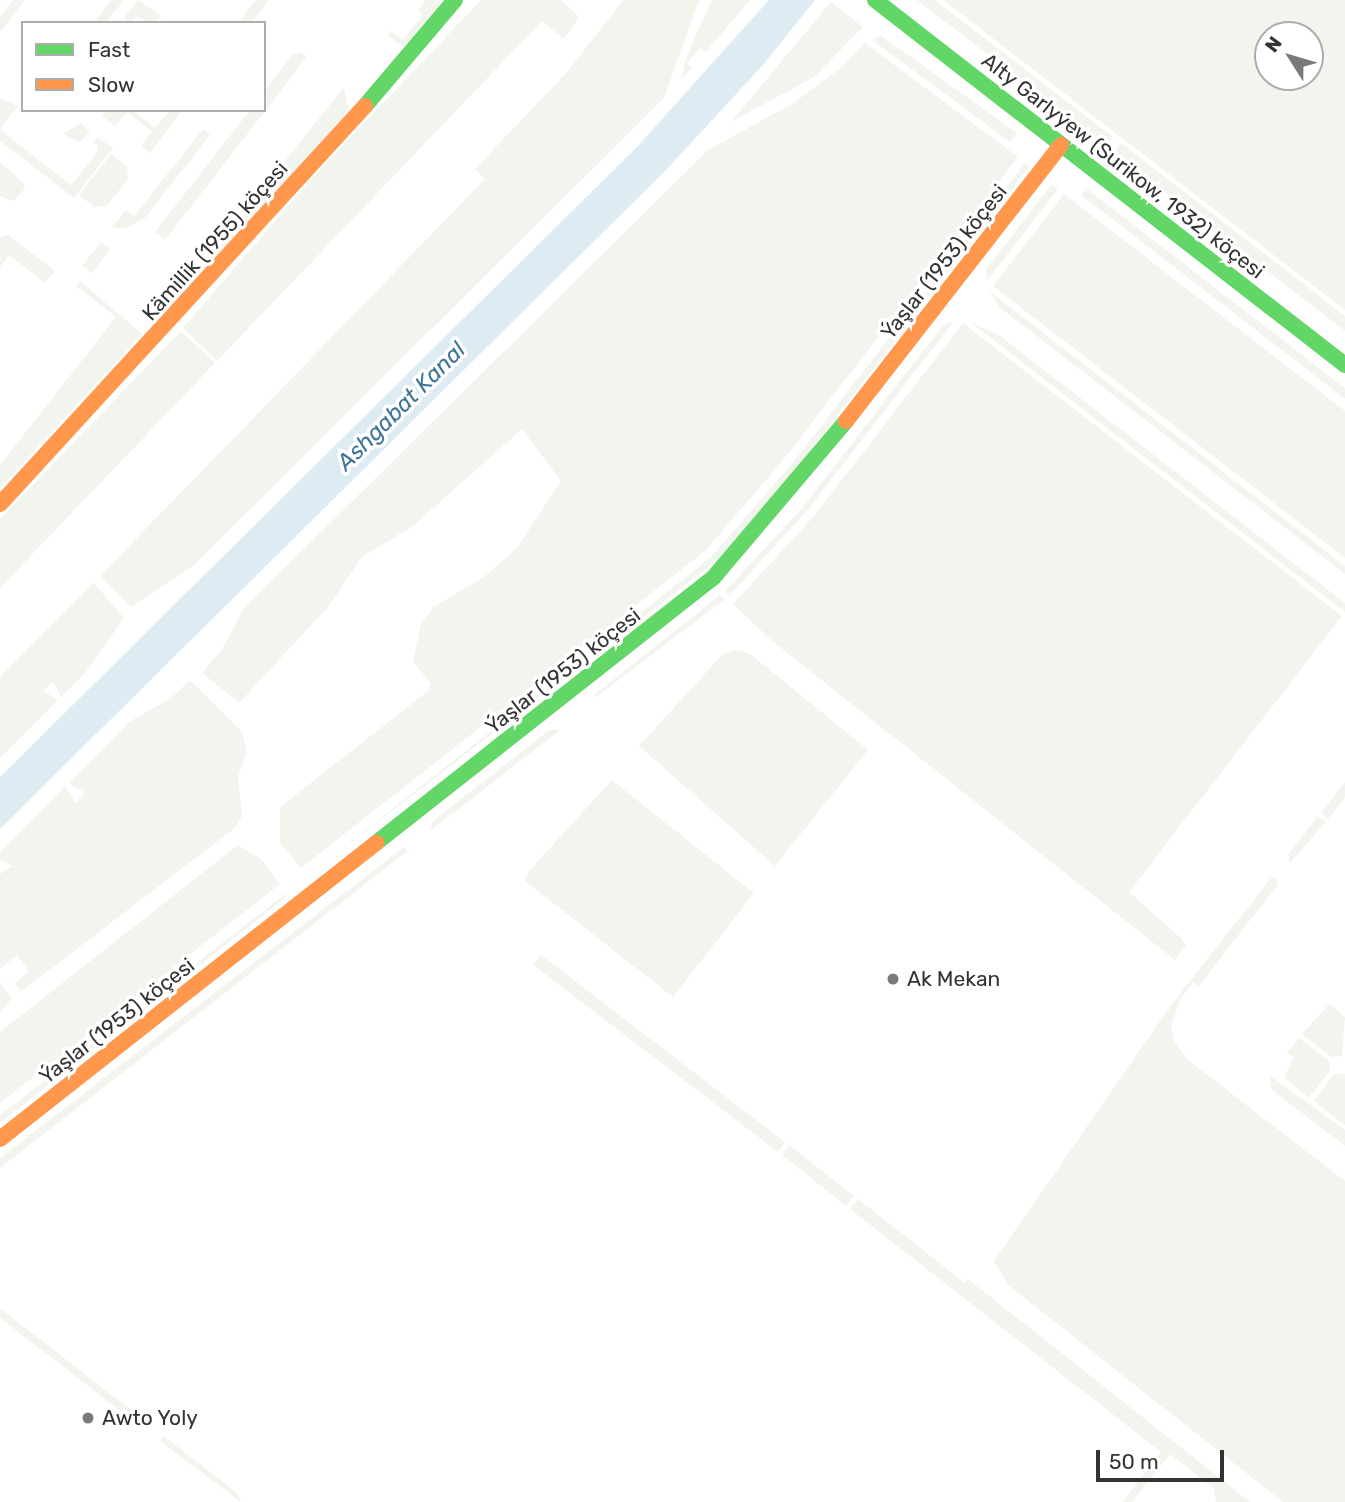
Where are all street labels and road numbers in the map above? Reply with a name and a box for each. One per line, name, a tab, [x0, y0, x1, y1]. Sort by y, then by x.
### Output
street label: Alty Garlyýew (Surikow, 1932) köçesi	[976, 47, 1270, 285]
street label: Kämillik (1955) köçesi	[137, 156, 293, 326]
street label: Ýaşlar (1953) köçesi	[875, 179, 1013, 345]
street label: Ýaşlar (1953) köçesi	[480, 602, 646, 740]
street label: Ýaşlar (1953) köçesi	[34, 952, 200, 1090]

